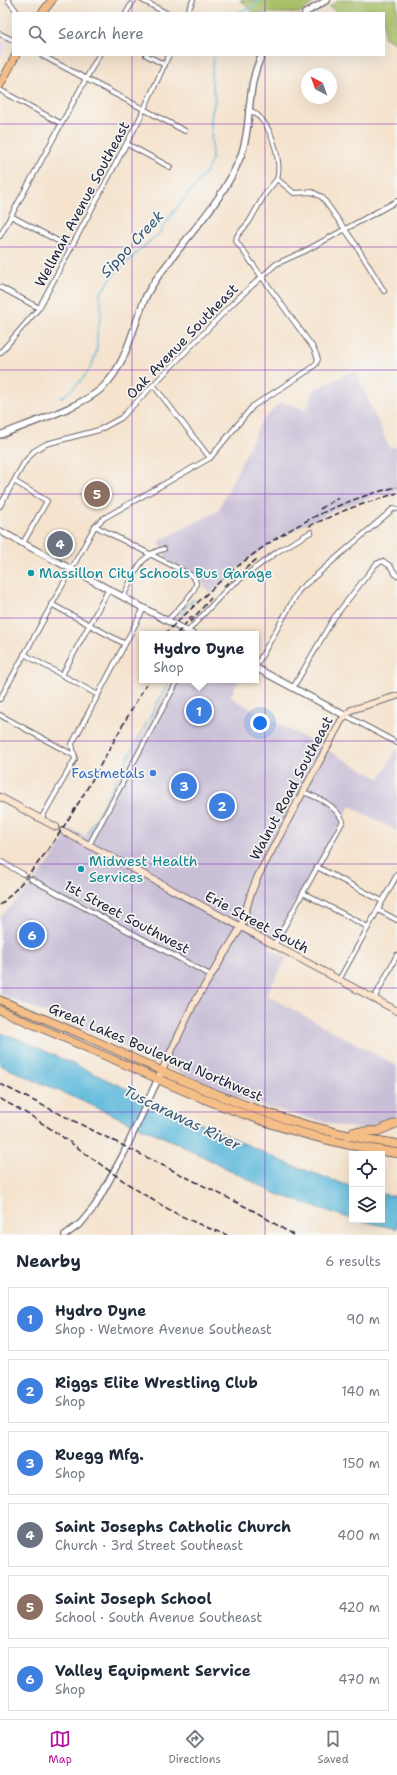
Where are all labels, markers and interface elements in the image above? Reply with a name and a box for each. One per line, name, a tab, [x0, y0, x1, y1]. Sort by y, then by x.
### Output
search box	[12, 12, 385, 56]
icon: search	[26, 23, 48, 45]
text: Search here	[58, 24, 144, 44]
north arrow	[301, 68, 337, 104]
street label: Wellman Avenue Southeast	[31, 118, 133, 290]
water label: Sippo Creek	[96, 206, 168, 282]
street label: Oak Avenue Southeast	[122, 280, 242, 402]
pin: 5	[84, 479, 110, 509]
pin: 4	[47, 529, 73, 559]
place label: Massillon City Schools Bus Garage	[39, 564, 273, 582]
marker: Massillon City Schools Bus Garage	[26, 568, 36, 578]
popup	[139, 631, 259, 683]
text: Hydro Dyne	[153, 639, 245, 659]
text: Shop	[153, 659, 184, 676]
pin: 1	[186, 696, 212, 726]
street label: Walnut Road Southeast	[245, 713, 337, 863]
your location	[250, 713, 270, 733]
place label: Fastmetals	[71, 764, 145, 782]
marker: Fastmetals	[148, 768, 158, 778]
pin: 3	[171, 771, 197, 801]
pin: 2	[209, 791, 235, 821]
place label: Midwest Health Services	[89, 852, 198, 886]
marker: Midwest Health Services	[76, 864, 86, 874]
street label: 1st Street Southwest	[61, 876, 193, 958]
street label: Erie Street South	[202, 887, 312, 957]
pin: 6	[19, 920, 45, 950]
street label: Great Lakes Boulevard Northwest	[46, 999, 266, 1105]
water label: Tuscarawas River	[120, 1081, 245, 1155]
map controls	[349, 1151, 385, 1223]
button: locate	[349, 1151, 385, 1187]
button: layers	[349, 1187, 385, 1223]
text: Nearby	[16, 1250, 81, 1272]
text: 6 results	[325, 1253, 381, 1270]
text: Hydro Dyne	[55, 1301, 146, 1321]
text: 1	[27, 1311, 33, 1328]
text: 90 m	[346, 1311, 380, 1328]
text: Shop · Wetmore Avenue Southeast	[55, 1321, 272, 1338]
text: Riggs Elite Wrestling Club	[55, 1373, 258, 1393]
text: 2	[25, 1383, 35, 1400]
text: 140 m	[341, 1383, 380, 1400]
text: Shop	[55, 1393, 85, 1410]
text: Ruegg Mfg.	[55, 1445, 144, 1465]
text: 3	[25, 1455, 35, 1472]
text: 150 m	[342, 1455, 380, 1472]
text: Shop	[55, 1465, 85, 1482]
text: Saint Josephs Catholic Church	[55, 1517, 291, 1537]
text: 4	[25, 1527, 35, 1544]
text: 400 m	[337, 1527, 380, 1544]
text: Church · 3rd Street Southeast	[55, 1537, 243, 1554]
text: Saint Joseph School	[55, 1589, 212, 1609]
text: 5	[26, 1599, 34, 1616]
text: 420 m	[338, 1599, 380, 1616]
text: School · South Avenue Southeast	[55, 1609, 262, 1626]
text: Valley Equipment Service	[55, 1661, 251, 1681]
text: 6	[25, 1671, 35, 1688]
text: 470 m	[338, 1671, 380, 1688]
text: Shop	[55, 1681, 85, 1698]
tab: Map	[48, 1728, 72, 1767]
tab: Directions	[168, 1728, 221, 1767]
tab: Saved	[317, 1728, 349, 1767]

